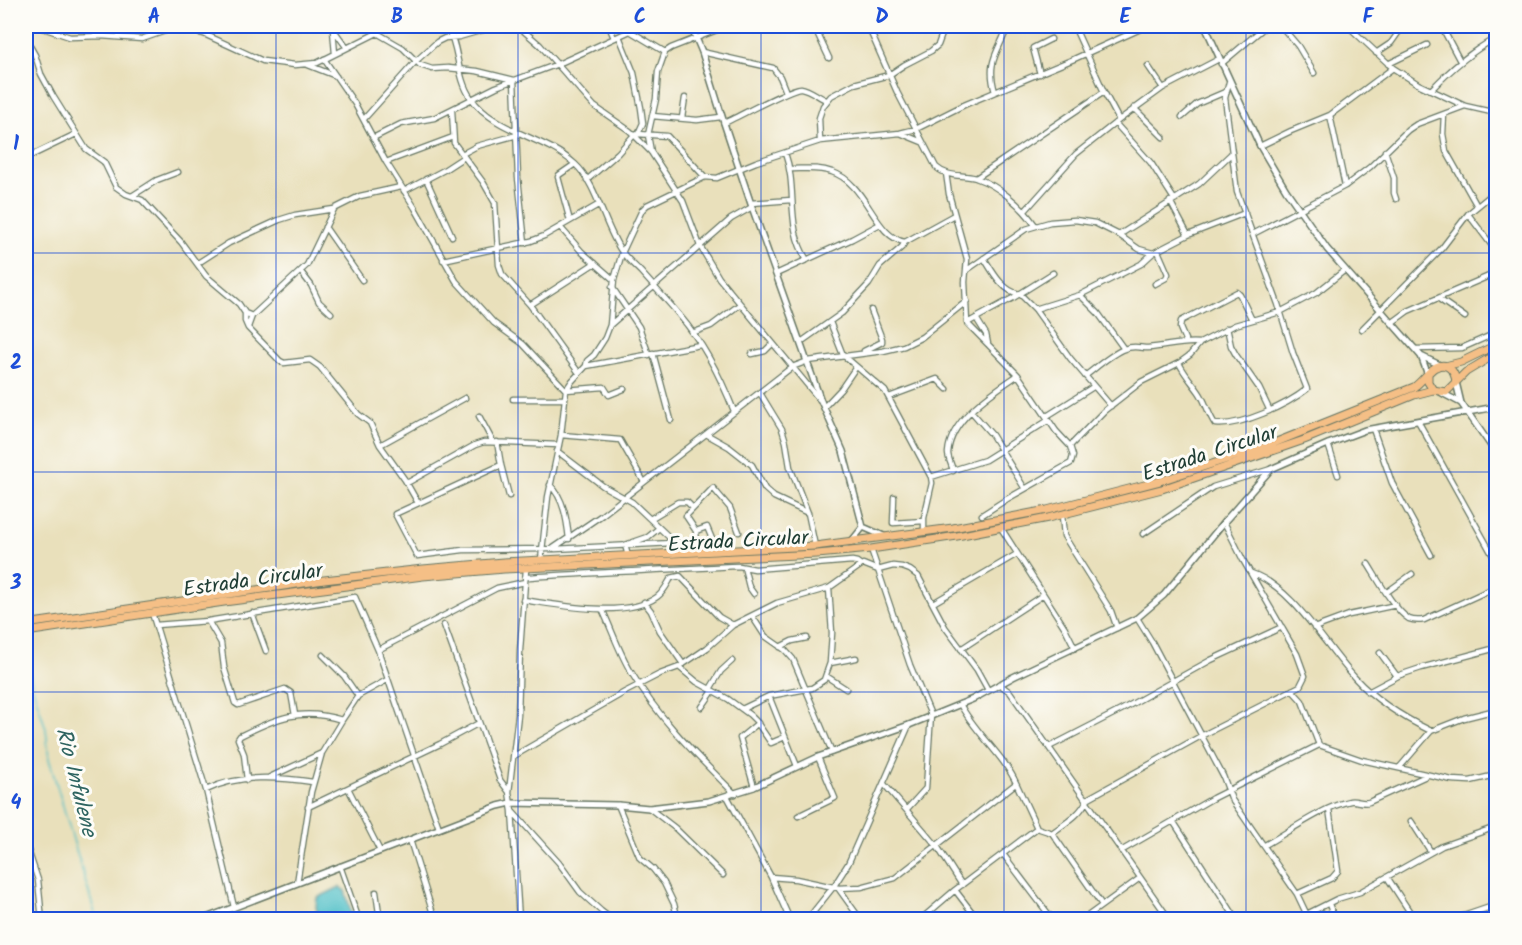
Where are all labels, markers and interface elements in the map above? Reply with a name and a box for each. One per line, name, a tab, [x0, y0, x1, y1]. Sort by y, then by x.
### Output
text: A	[148, 2, 160, 34]
text: B	[391, 2, 403, 34]
text: C	[634, 2, 646, 34]
text: D	[875, 2, 889, 34]
text: E	[1119, 2, 1131, 34]
text: F	[1363, 2, 1375, 34]
text: 1	[13, 129, 19, 161]
text: 2	[10, 348, 22, 380]
street label: Estrada Circular	[1138, 416, 1283, 491]
street label: Estrada Circular	[667, 522, 810, 562]
street label: Estrada Circular	[181, 555, 326, 607]
text: 3	[10, 568, 22, 600]
water label: Rio Infulene	[45, 724, 106, 842]
text: 4	[11, 788, 22, 820]

